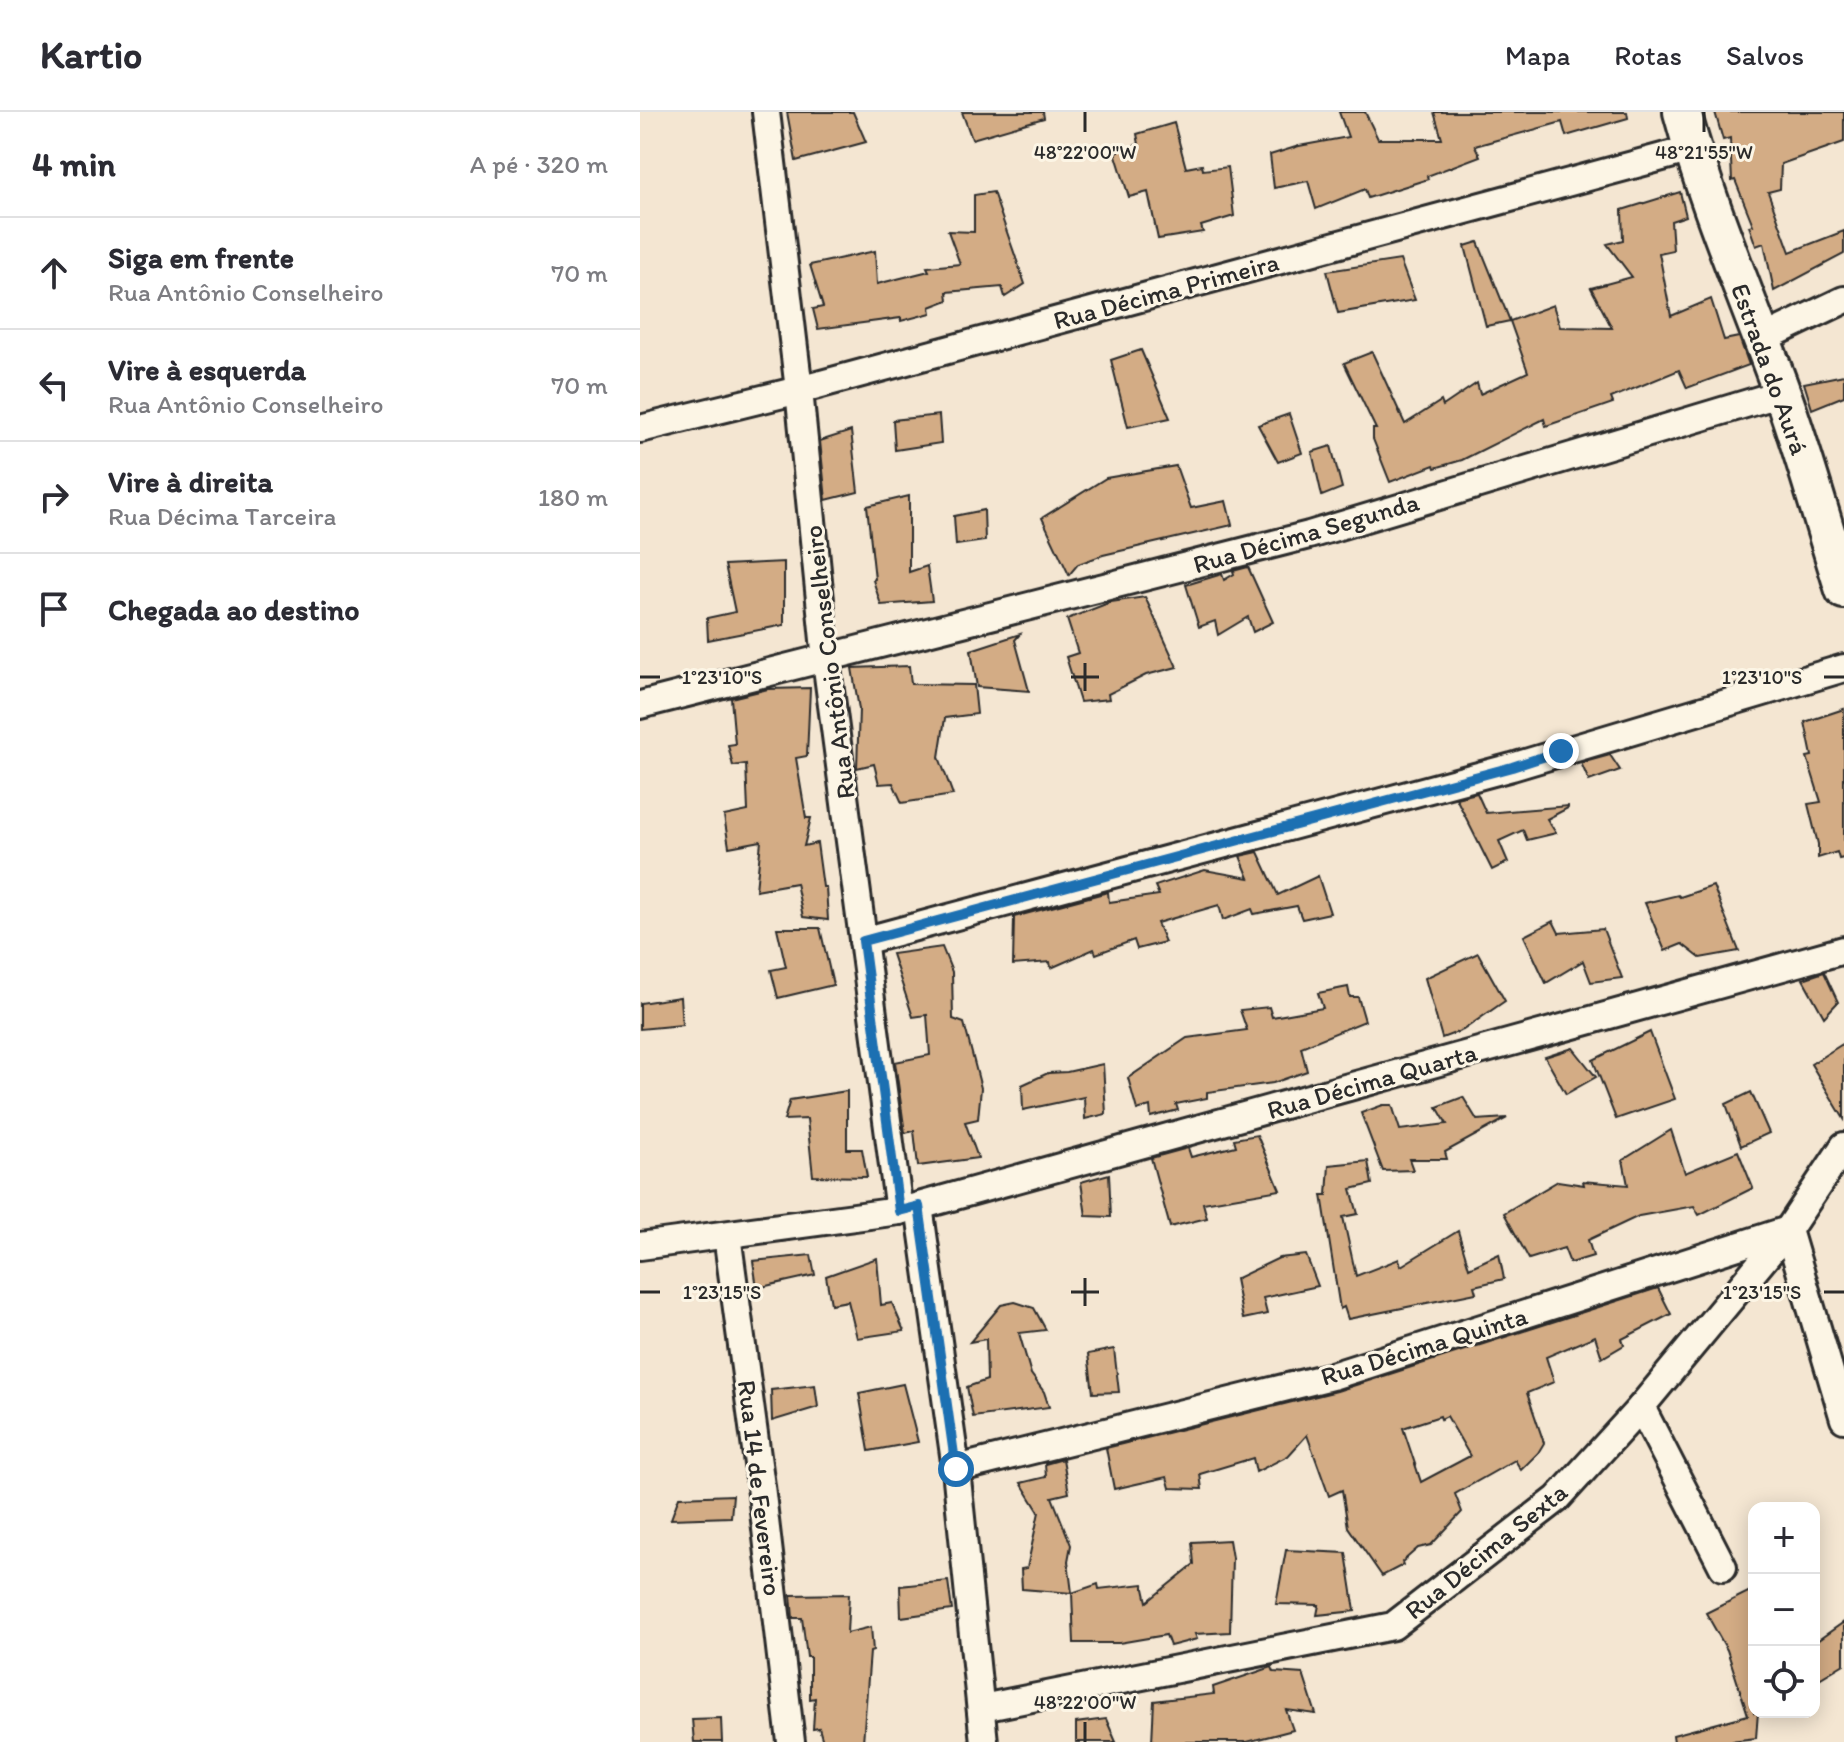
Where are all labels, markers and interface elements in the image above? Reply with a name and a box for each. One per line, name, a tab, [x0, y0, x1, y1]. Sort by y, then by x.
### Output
text: Kartio	[40, 32, 142, 78]
text: Mapa	[1505, 38, 1570, 72]
text: Rotas	[1614, 38, 1682, 72]
text: Salvos	[1726, 38, 1804, 72]
text: 48°22'00"W	[1034, 140, 1136, 164]
text: 48°21'55"W	[1655, 140, 1753, 164]
text: 4 min	[32, 144, 116, 185]
text: A pé · 320 m	[470, 148, 608, 180]
text: Siga em frente	[108, 239, 294, 276]
street label: Rua Décima Primeira	[1050, 245, 1282, 337]
icon: ahead	[32, 251, 76, 295]
text: 70 m	[551, 257, 608, 289]
text: Rua Antônio Conselheiro	[108, 276, 384, 308]
street label: Estrada do Aurá	[1724, 279, 1816, 460]
text: Vire à esquerda	[108, 351, 306, 388]
icon: left	[32, 363, 76, 407]
text: 70 m	[551, 369, 608, 401]
text: Rua Antônio Conselheiro	[108, 388, 384, 420]
text: Vire à direita	[108, 463, 273, 500]
icon: right	[32, 475, 76, 519]
text: 180 m	[538, 481, 608, 513]
street label: Rua Décima Segunda	[1189, 485, 1423, 581]
text: Rua Décima Tarceira	[108, 500, 336, 532]
street label: Rua Antônio Conselheiro	[796, 523, 862, 801]
icon: arrive	[32, 587, 76, 631]
text: Chegada ao destino	[108, 591, 360, 628]
text: 1°23'10"S	[682, 665, 762, 689]
text: 1°23'10"S	[1722, 665, 1802, 689]
route end	[1543, 733, 1579, 769]
street label: Rua Décima Quarta	[1263, 1036, 1481, 1126]
text: 1°23'15"S	[683, 1280, 761, 1304]
text: 1°23'15"S	[1723, 1280, 1801, 1304]
street label: Rua Décima Quinta	[1317, 1299, 1532, 1393]
street label: Rua 14 de Fevereiro	[731, 1378, 789, 1598]
route start	[938, 1451, 974, 1487]
street label: Rua Décima Sexta	[1398, 1475, 1574, 1626]
map controls	[1748, 1502, 1820, 1718]
button: +	[1748, 1502, 1820, 1574]
button: −	[1748, 1574, 1820, 1646]
button: locate	[1748, 1646, 1820, 1718]
text: 48°22'00"W	[1034, 1690, 1136, 1714]

